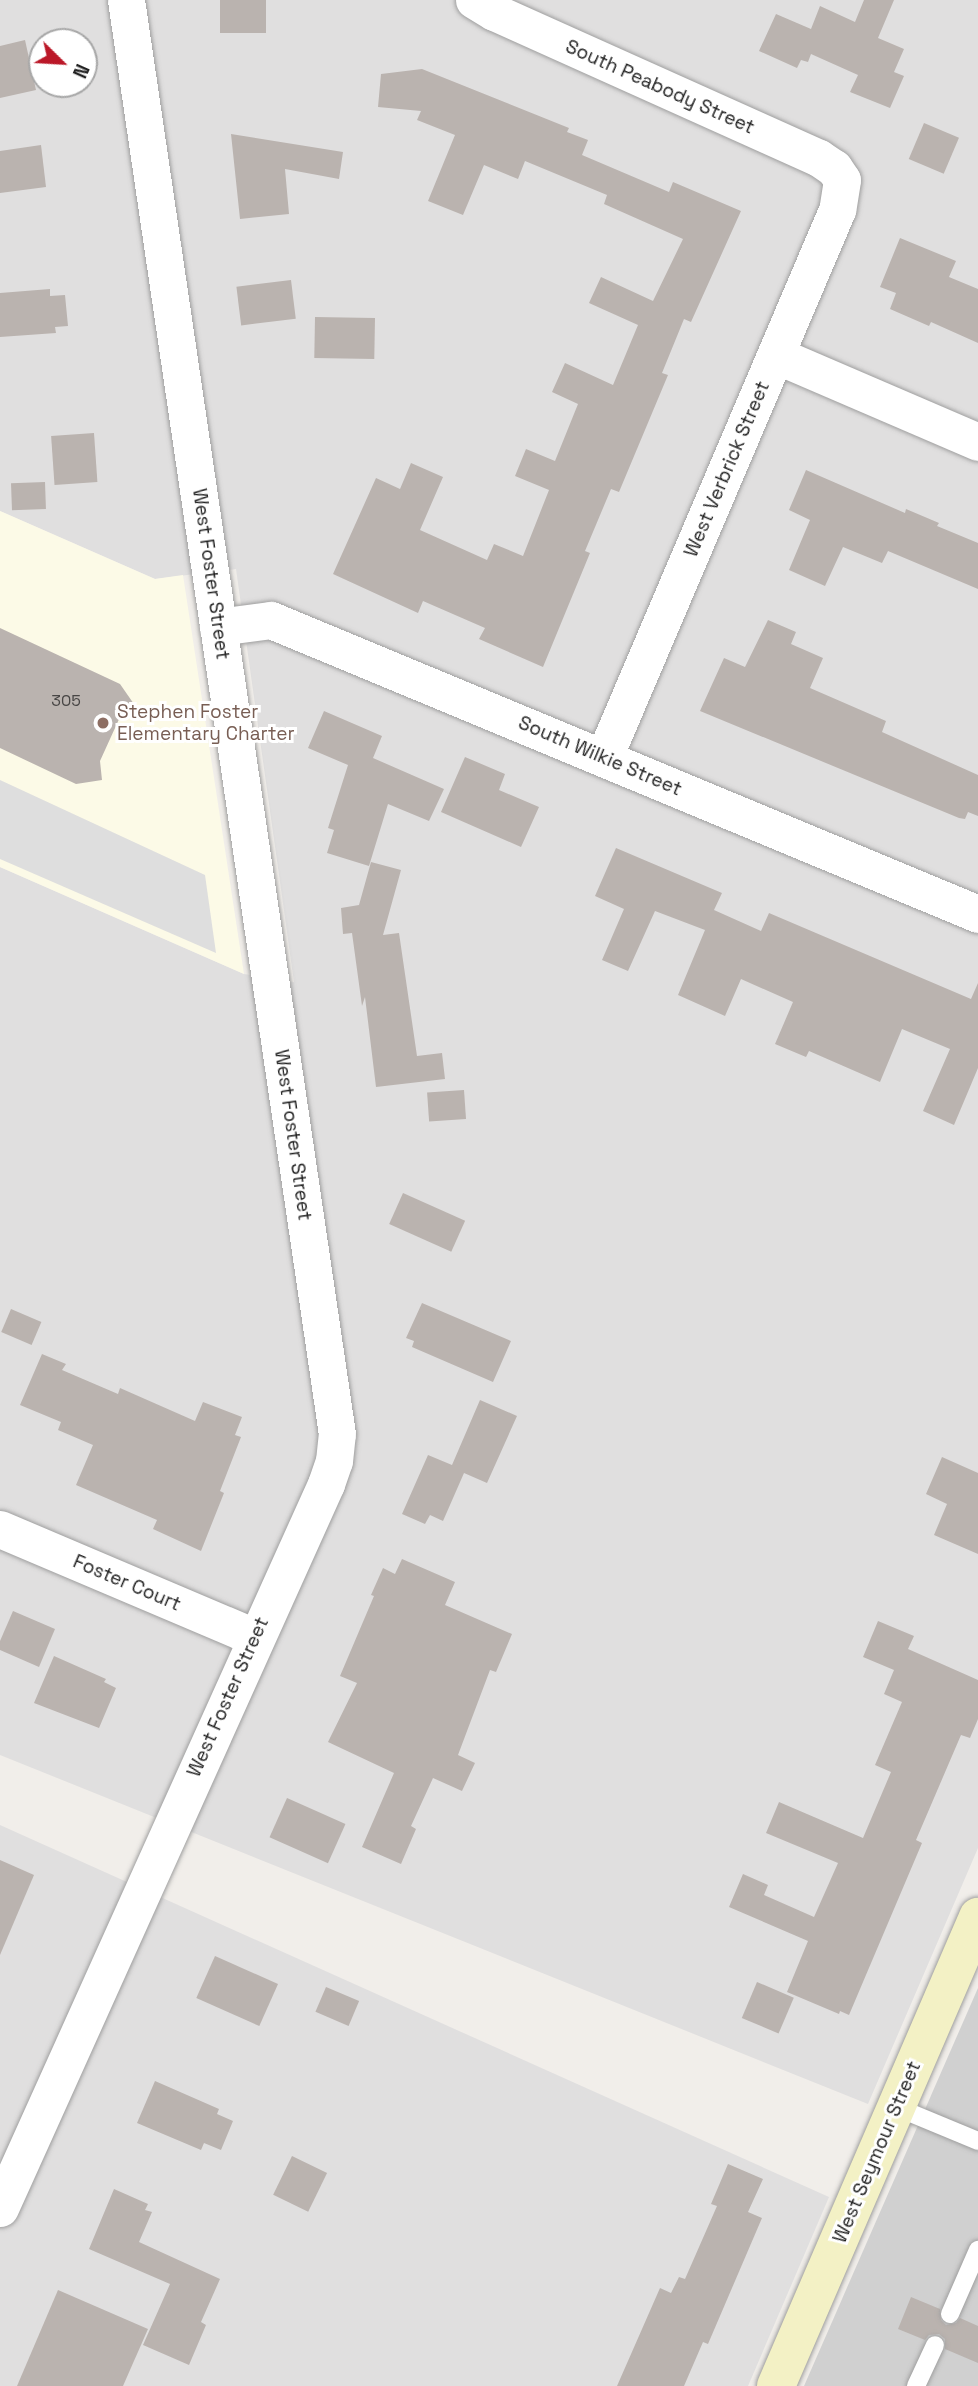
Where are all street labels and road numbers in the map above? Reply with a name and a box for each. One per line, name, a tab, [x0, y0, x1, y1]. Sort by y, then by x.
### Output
street label: South Peabody Street	[562, 35, 758, 139]
street label: West Verbrick Street	[680, 378, 774, 560]
street label: West Foster Street	[188, 487, 234, 661]
street label: South Wilkie Street	[515, 711, 685, 801]
street label: West Foster Street	[270, 1048, 316, 1222]
street label: Foster Court	[70, 1550, 184, 1616]
street label: West Foster Street	[183, 1614, 273, 1780]
street label: West Seymour Street	[828, 2058, 926, 2246]

